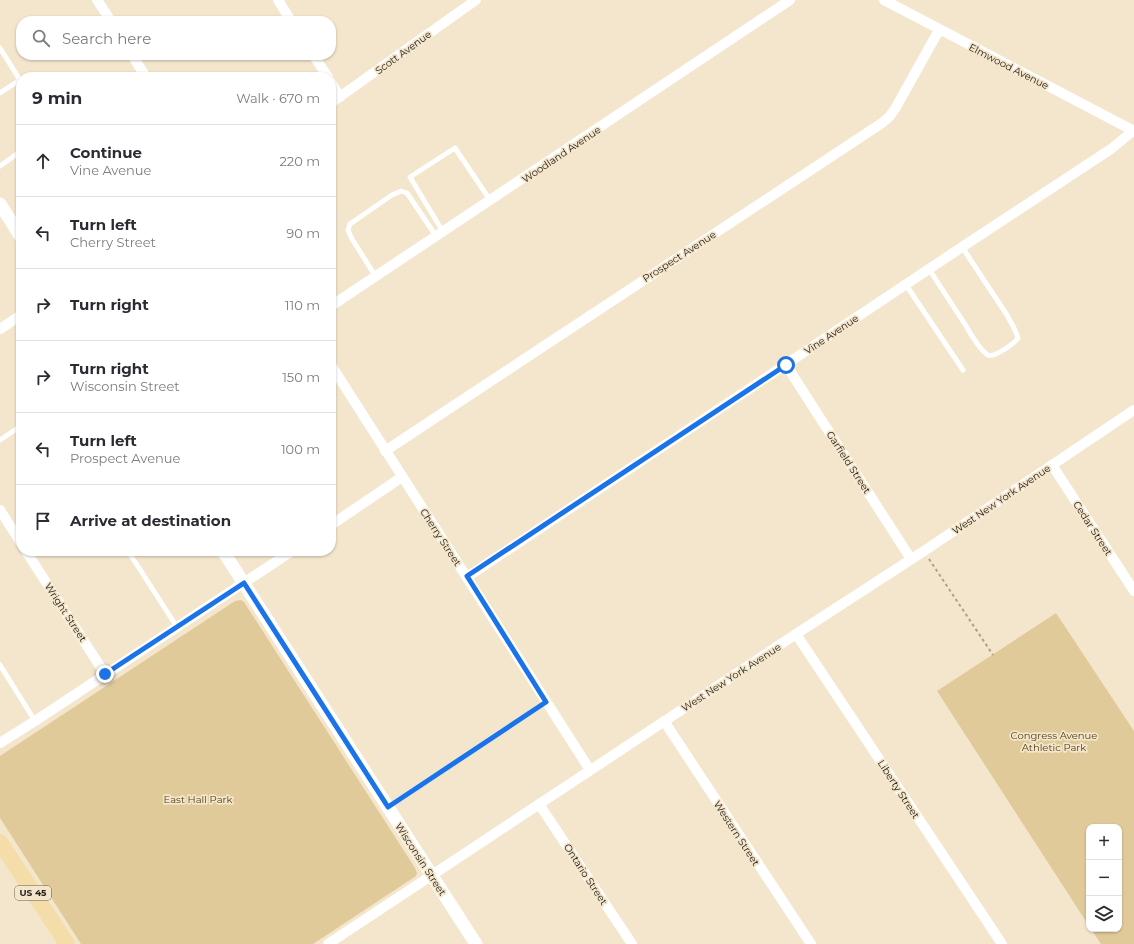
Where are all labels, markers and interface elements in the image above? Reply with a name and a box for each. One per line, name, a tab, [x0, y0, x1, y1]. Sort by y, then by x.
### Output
search box	[16, 16, 336, 60]
icon: search	[30, 27, 52, 49]
street label: Scott Avenue	[373, 28, 434, 77]
text: Search here	[62, 29, 151, 48]
street label: Elmwood Avenue	[967, 41, 1051, 92]
text: 9 min	[32, 88, 82, 108]
text: Walk · 670 m	[236, 90, 320, 106]
street label: Woodland Avenue	[519, 123, 603, 186]
text: Continue	[70, 143, 142, 162]
icon: ahead	[32, 150, 54, 172]
text: 220 m	[279, 153, 320, 169]
text: Vine Avenue	[70, 162, 151, 178]
text: Turn left	[70, 215, 137, 234]
icon: left	[32, 222, 54, 244]
text: 90 m	[286, 225, 320, 241]
street label: Prospect Avenue	[640, 228, 718, 285]
text: Cherry Street	[70, 234, 156, 250]
icon: right	[32, 294, 54, 316]
text: Turn right	[70, 295, 149, 314]
text: 110 m	[285, 297, 320, 313]
street label: Vine Avenue	[802, 312, 861, 357]
route start	[777, 356, 795, 374]
text: Turn right	[70, 359, 149, 378]
icon: right	[32, 366, 54, 388]
text: 150 m	[282, 369, 320, 385]
text: Wisconsin Street	[70, 378, 180, 394]
street label: Garfield Street	[823, 428, 874, 496]
text: Turn left	[70, 431, 137, 450]
icon: left	[32, 438, 54, 460]
text: 100 m	[281, 441, 320, 457]
text: Prospect Avenue	[70, 450, 180, 466]
street label: West New York Avenue	[950, 462, 1053, 537]
street label: Cedar Street	[1070, 499, 1115, 558]
street label: Cherry Street	[417, 506, 464, 569]
icon: arrive	[32, 510, 54, 532]
text: Arrive at destination	[70, 511, 231, 530]
street label: Wright Street	[42, 580, 90, 644]
street label: West New York Avenue	[679, 640, 783, 714]
route end	[96, 665, 114, 683]
park label: Congress Avenue Athletic Park	[1011, 729, 1097, 754]
street label: Liberty Street	[875, 757, 922, 821]
park label: East Hall Park	[164, 793, 232, 806]
street label: Western Street	[711, 798, 762, 868]
street label: Wisconsin Street	[392, 820, 449, 898]
map controls	[1086, 824, 1122, 932]
button: +	[1086, 824, 1122, 860]
street label: Ontario Street	[561, 841, 610, 907]
button: −	[1086, 860, 1122, 896]
road number: US 45	[15, 886, 51, 900]
button: layers	[1086, 896, 1122, 932]

